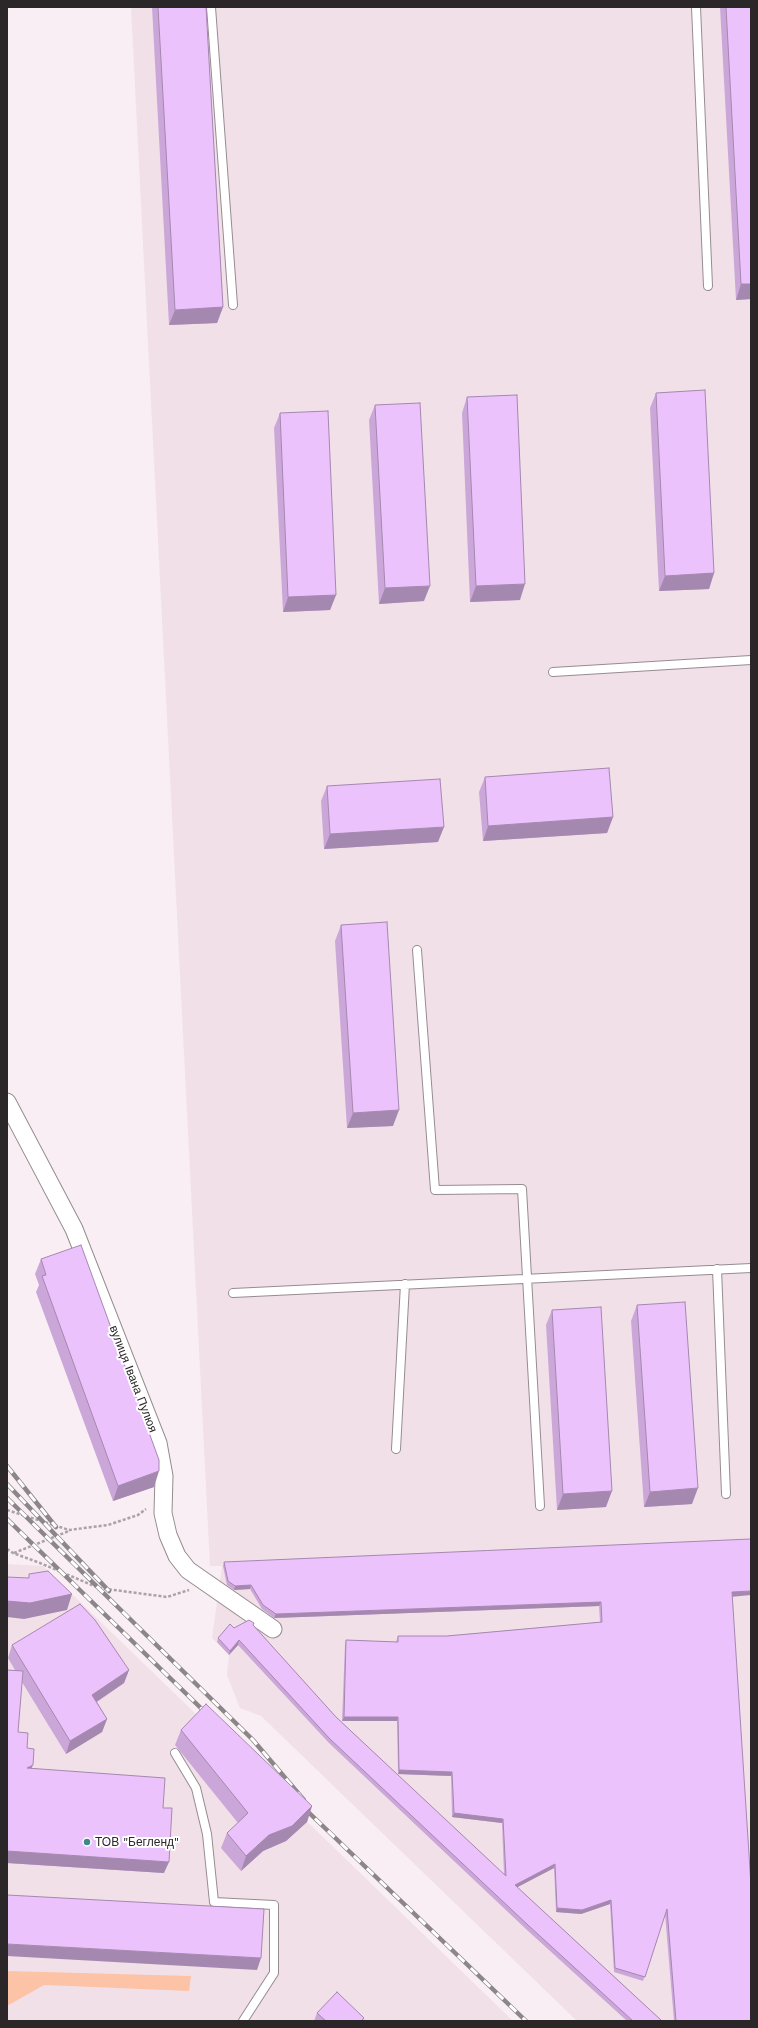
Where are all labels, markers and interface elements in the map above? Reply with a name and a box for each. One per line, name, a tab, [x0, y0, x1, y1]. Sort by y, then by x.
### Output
street label: вулиця Івана Пулюя	[106, 1323, 160, 1435]
place label: ТОВ "Бегленд"	[95, 1835, 179, 1849]
marker: ТОВ "Бегленд"	[82, 1837, 92, 1847]

